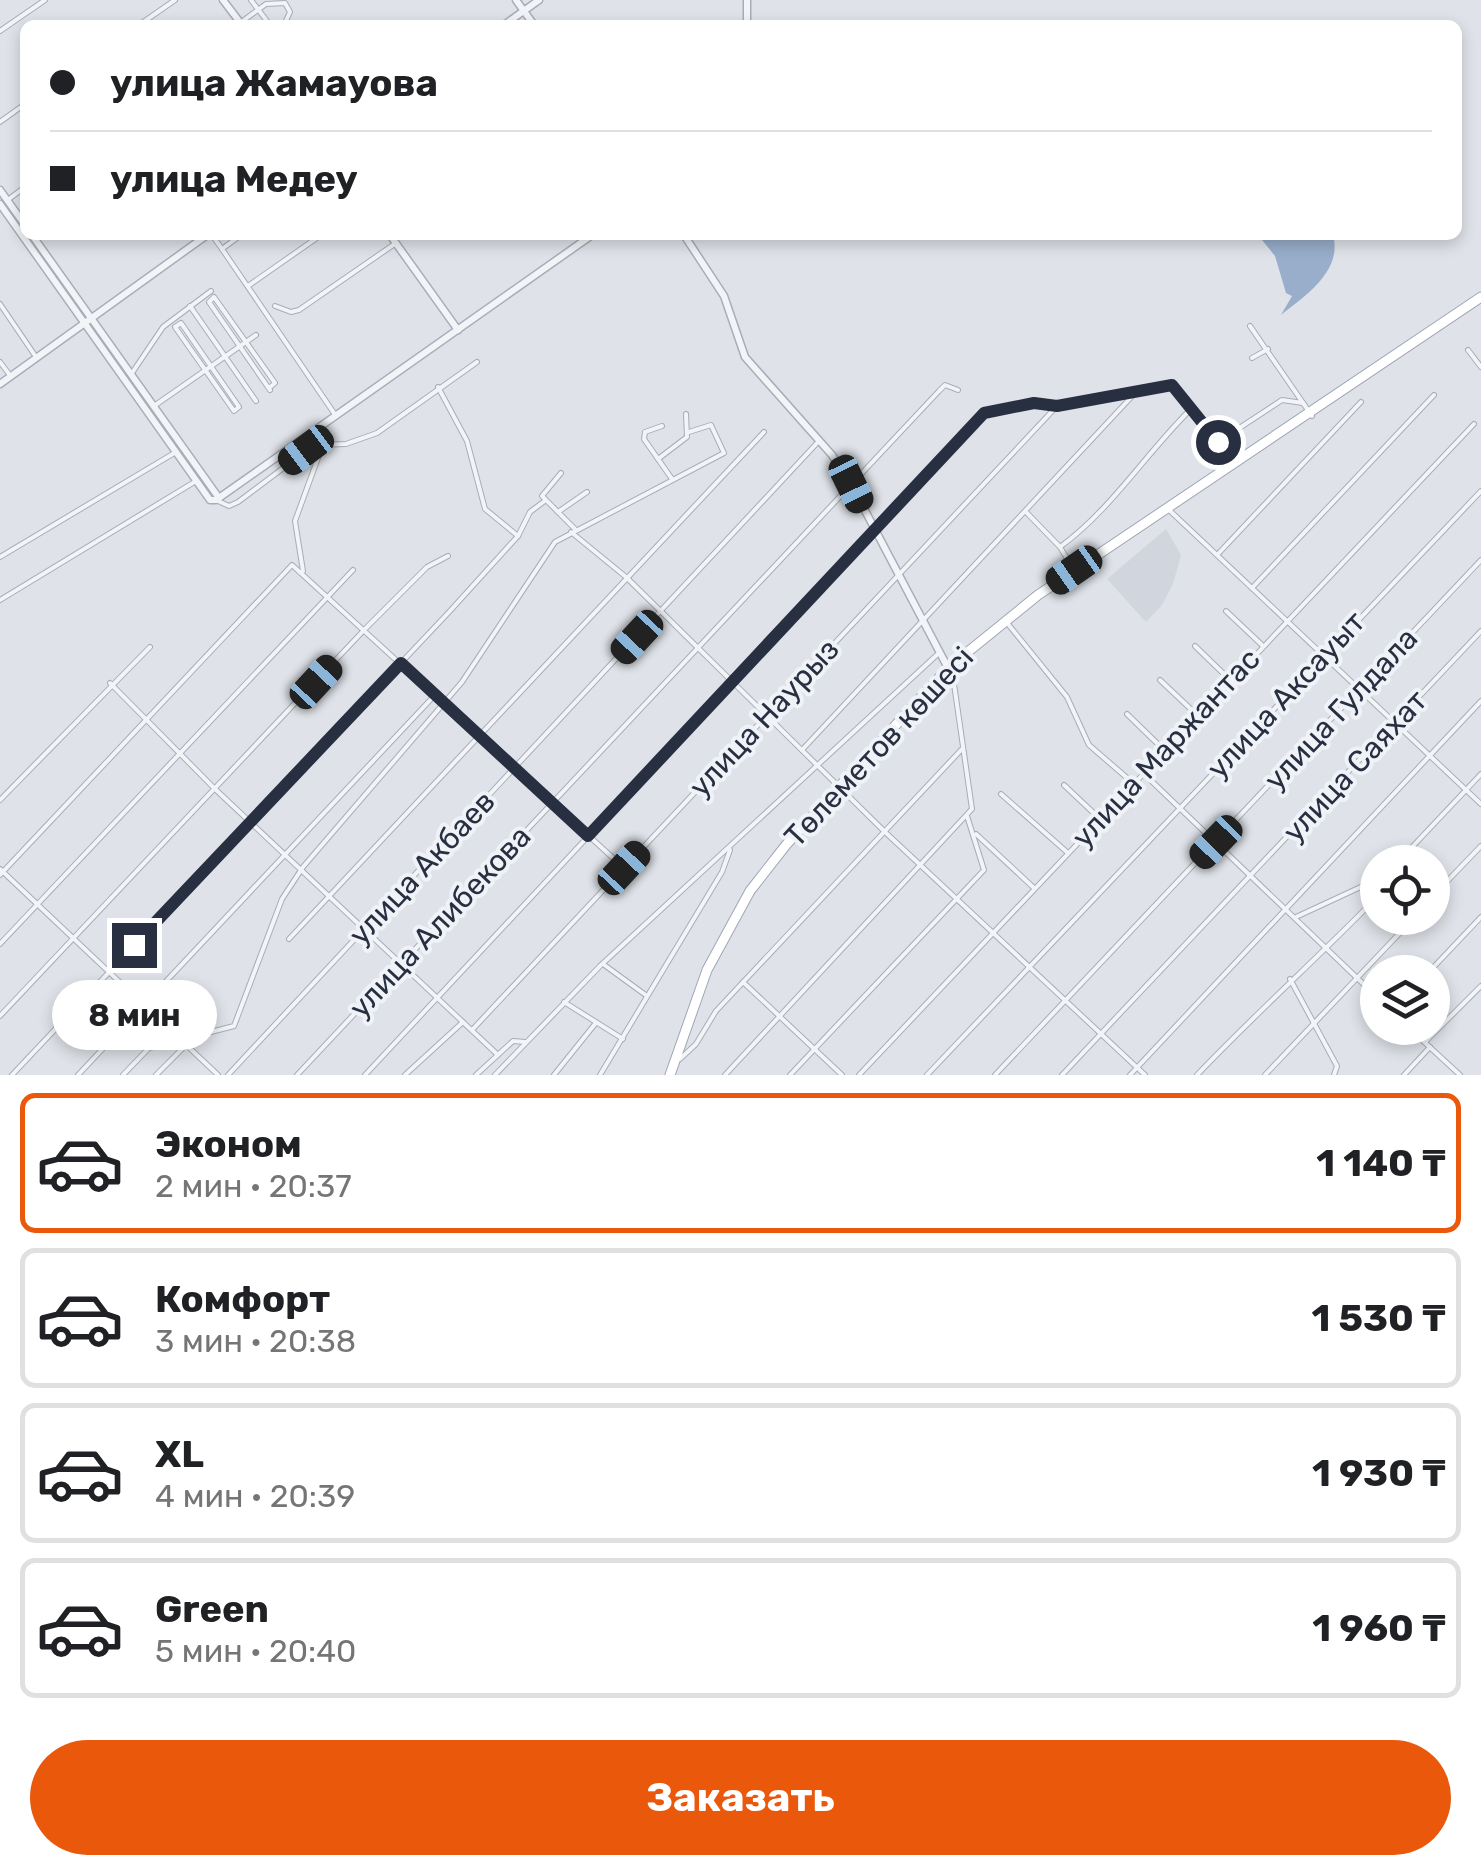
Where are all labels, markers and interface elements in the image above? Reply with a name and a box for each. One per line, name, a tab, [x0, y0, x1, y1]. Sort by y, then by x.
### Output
text: улица Жамауова	[110, 60, 438, 106]
text: улица Медеу	[110, 156, 358, 202]
car	[273, 420, 339, 480]
route start	[1196, 420, 1241, 465]
car	[824, 450, 878, 518]
car	[1041, 541, 1107, 599]
street label: улица Аксауыт	[1199, 604, 1373, 786]
car	[606, 605, 668, 669]
street label: улица Гулдала	[1257, 621, 1425, 797]
street label: улица Наурыз	[682, 632, 846, 804]
street label: Төлеметов көшесі	[777, 640, 981, 854]
street label: улица Маржантас	[1064, 641, 1268, 855]
car	[285, 650, 347, 714]
street label: улица Саяхат	[1275, 683, 1435, 849]
street label: улица Акбаев	[342, 784, 502, 952]
car	[1184, 810, 1248, 874]
street label: улица Алибекова	[342, 818, 538, 1026]
car	[593, 836, 655, 900]
map controls	[1360, 845, 1450, 1045]
button: locate	[1360, 845, 1450, 935]
route end	[112, 923, 157, 968]
button: layers	[1360, 955, 1450, 1045]
callout: 8 мин	[52, 980, 216, 1050]
text: 8 мин	[88, 996, 181, 1034]
icon: car	[35, 1118, 125, 1208]
text: Эконом	[155, 1121, 302, 1167]
text: 1 140 ₸	[1316, 1140, 1446, 1186]
text: 2 мин · 20:37	[155, 1167, 352, 1205]
icon: car	[35, 1273, 125, 1363]
text: Комфорт	[155, 1276, 330, 1322]
text: 1 530 ₸	[1312, 1295, 1446, 1341]
text: 3 мин · 20:38	[155, 1322, 356, 1360]
icon: car	[35, 1428, 125, 1518]
text: XL	[155, 1431, 204, 1477]
text: 1 930 ₸	[1312, 1450, 1446, 1496]
text: 4 мин · 20:39	[155, 1477, 355, 1515]
icon: car	[35, 1583, 125, 1673]
text: Green	[155, 1586, 269, 1632]
text: 1 960 ₸	[1312, 1605, 1446, 1651]
text: 5 мин · 20:40	[155, 1632, 356, 1670]
button: Заказать	[30, 1740, 1451, 1855]

